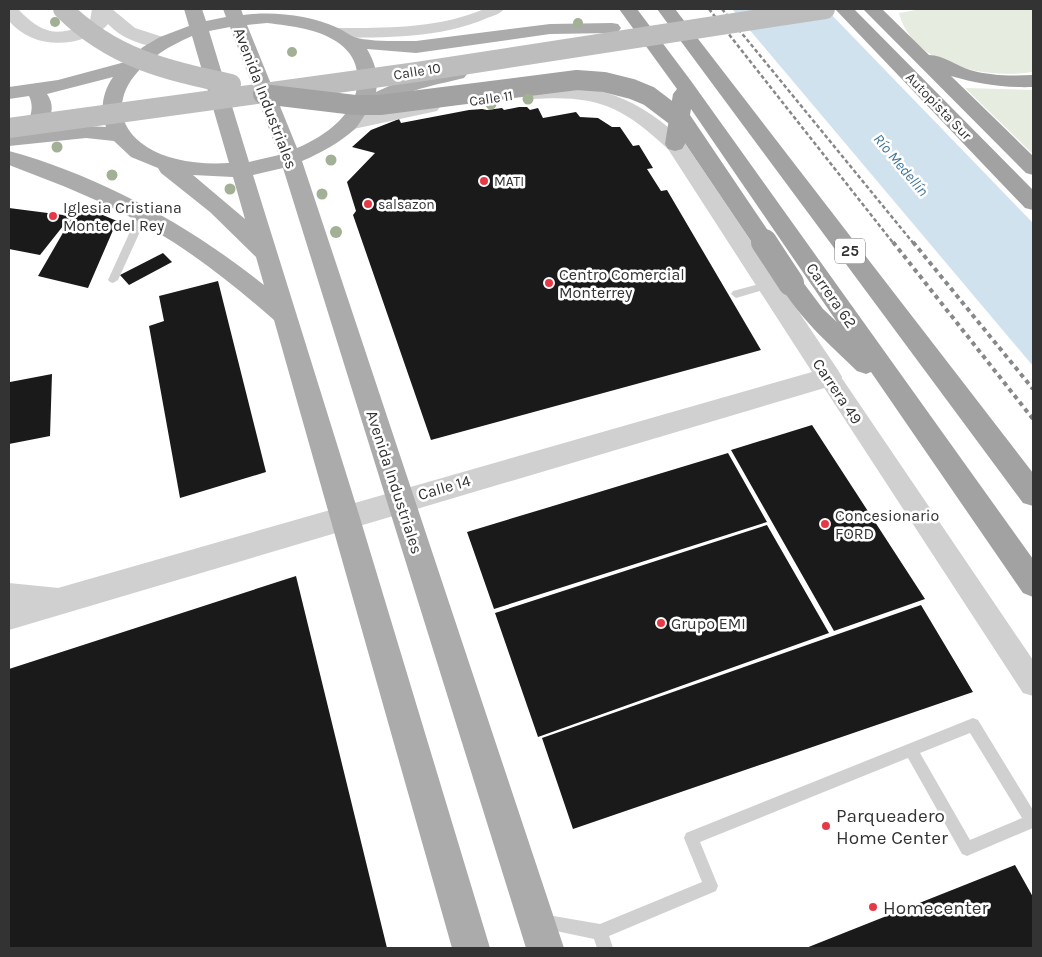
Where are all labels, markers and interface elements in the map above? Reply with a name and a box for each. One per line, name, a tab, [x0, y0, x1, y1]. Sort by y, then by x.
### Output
street label: Avenida Industriales	[230, 25, 301, 172]
street label: Calle 10	[392, 59, 442, 84]
street label: Autopista Sur	[902, 69, 976, 144]
street label: Calle 11	[468, 87, 514, 110]
water label: Río Medellín	[870, 130, 932, 200]
place label: MATI	[494, 173, 524, 190]
marker: MATI	[478, 175, 490, 187]
place label: salsazon	[378, 196, 435, 213]
place label: Iglesia Cristiana Monte del Rey	[63, 198, 182, 235]
marker: salsazon	[362, 198, 374, 210]
marker: Iglesia Cristiana Monte del Rey	[47, 210, 59, 222]
road number: 25	[835, 238, 865, 264]
street label: Carrera 62	[802, 259, 861, 332]
place label: Centro Comercial Monterrey	[559, 265, 685, 302]
marker: Centro Comercial Monterrey	[543, 277, 555, 289]
street label: Carrera 49	[809, 355, 866, 428]
street label: Avenida Industriales	[362, 408, 427, 556]
street label: Calle 14	[416, 471, 473, 504]
place label: Concesionario FORD	[835, 506, 939, 543]
marker: Concesionario FORD	[819, 518, 831, 530]
place label: Grupo EMI	[671, 614, 746, 633]
marker: Grupo EMI	[655, 617, 667, 629]
place label: Parqueadero Home Center	[836, 805, 948, 849]
marker: Parqueadero Home Center	[820, 820, 832, 832]
place label: Homecenter	[883, 897, 989, 919]
marker: Homecenter	[867, 901, 879, 913]

